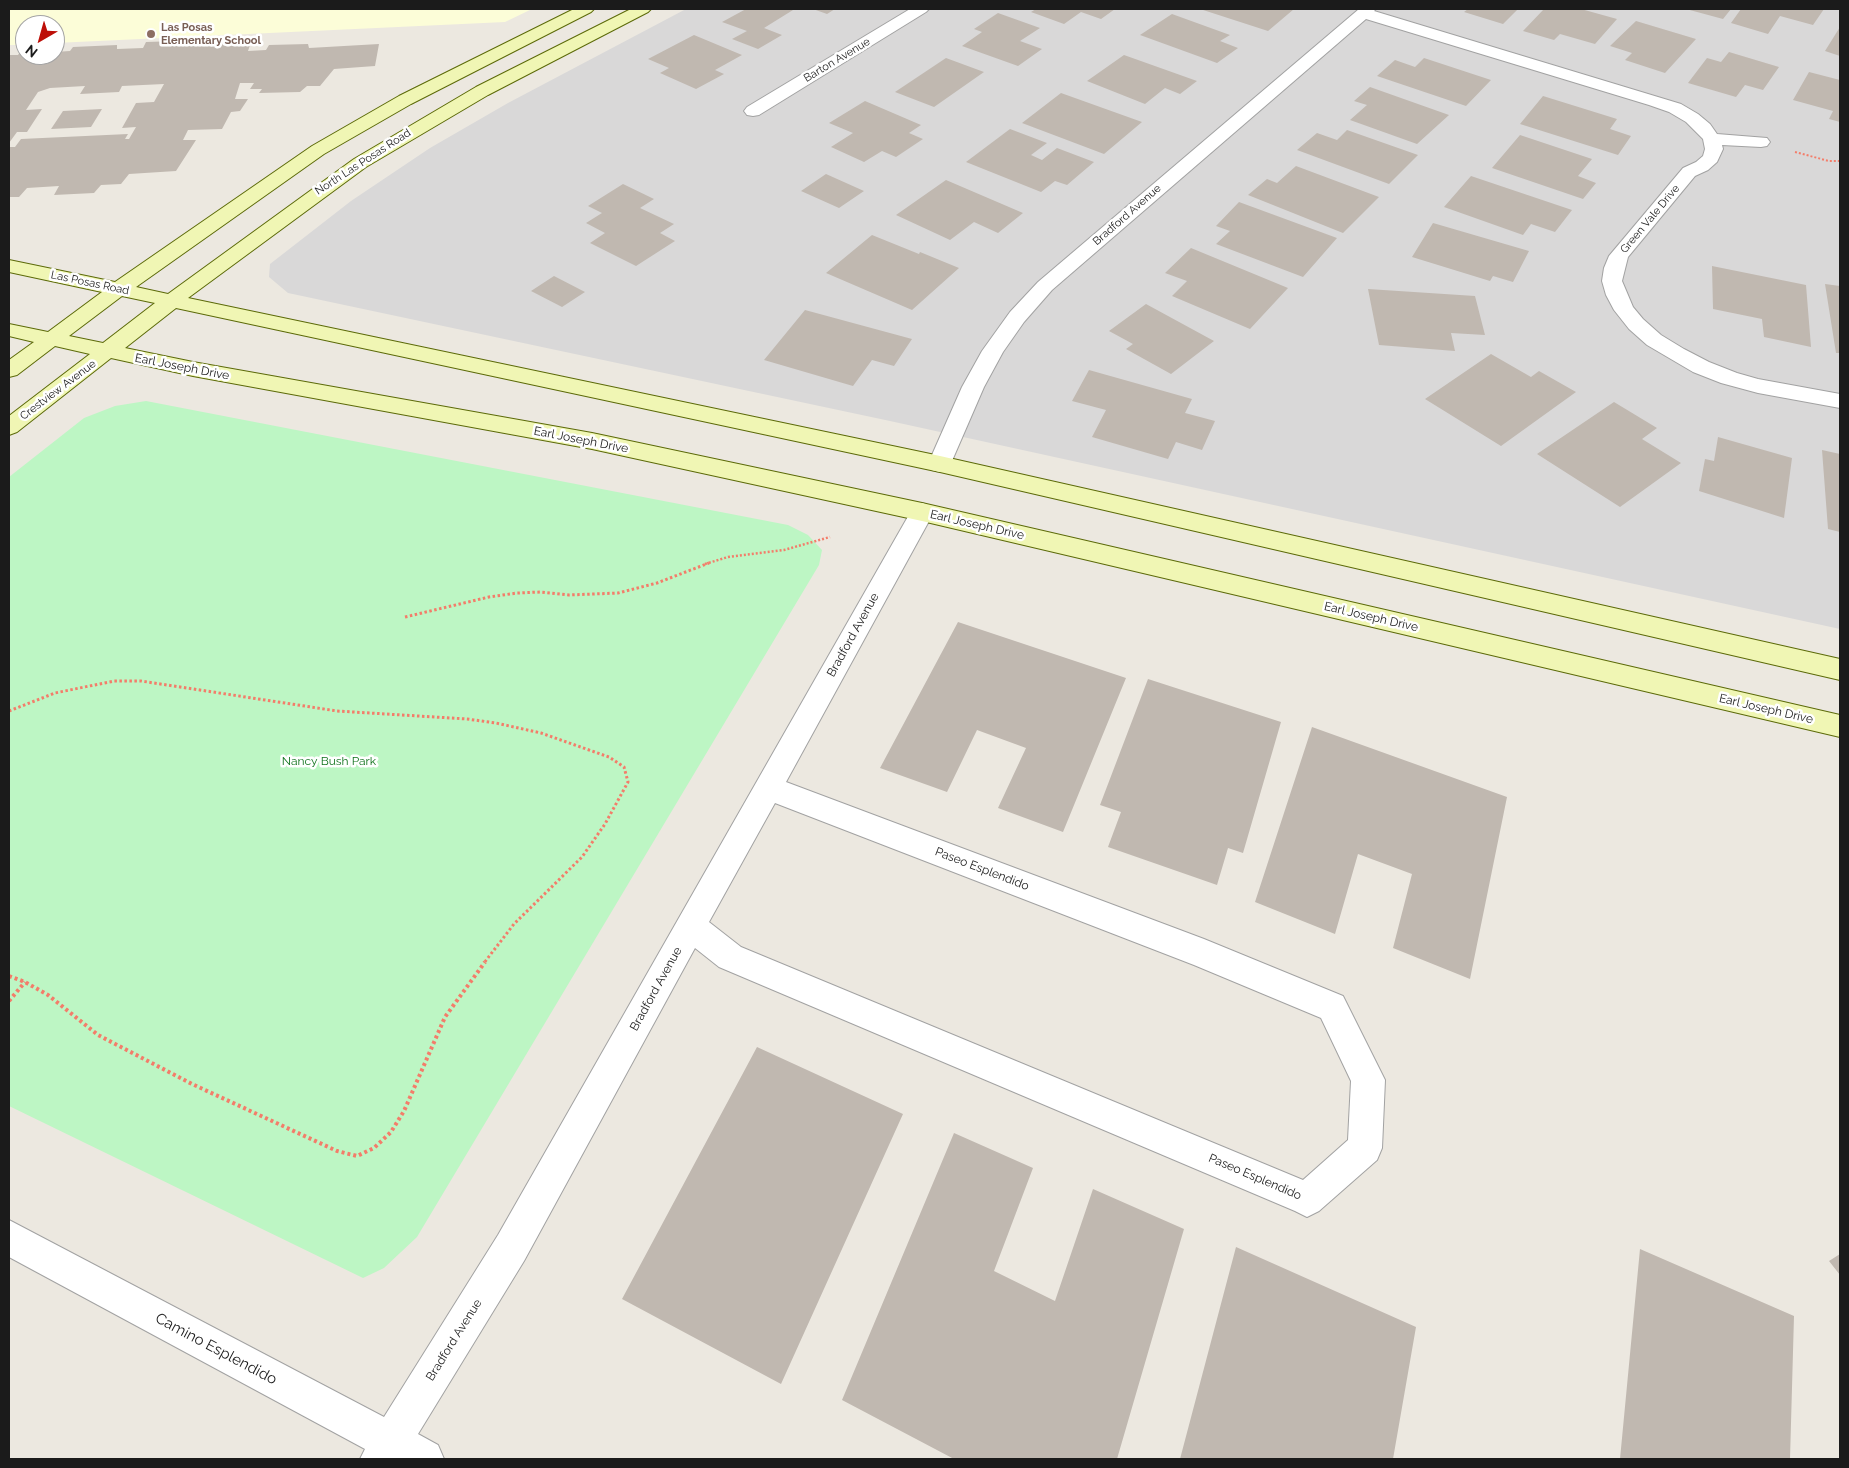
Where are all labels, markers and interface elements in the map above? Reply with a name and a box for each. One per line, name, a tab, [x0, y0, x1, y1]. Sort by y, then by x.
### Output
north arrow	[15, 15, 65, 65]
place label: Las Posas Elementary School	[161, 21, 261, 47]
marker: Las Posas Elementary School	[145, 28, 157, 40]
street label: Barton Avenue	[801, 35, 873, 85]
text: N	[22, 41, 41, 61]
street label: North Las Posas Road	[313, 126, 413, 198]
street label: Bradford Avenue	[1090, 182, 1164, 248]
street label: Green Vale Drive	[1618, 182, 1682, 256]
street label: Las Posas Road	[50, 268, 130, 298]
street label: Earl Joseph Drive	[133, 351, 231, 383]
street label: Crestview Avenue	[17, 357, 99, 423]
street label: Earl Joseph Drive	[532, 424, 630, 456]
street label: Earl Joseph Drive	[929, 507, 1025, 543]
street label: Bradford Avenue	[824, 591, 882, 679]
street label: Earl Joseph Drive	[1323, 599, 1419, 635]
street label: Earl Joseph Drive	[1718, 691, 1814, 727]
park label: Nancy Bush Park	[282, 754, 376, 768]
street label: Paseo Esplendido	[933, 844, 1031, 894]
street label: Bradford Avenue	[627, 945, 685, 1033]
street label: Paseo Esplendido	[1206, 1151, 1304, 1203]
street label: Bradford Avenue	[423, 1296, 485, 1384]
street label: Camino Esplendido	[152, 1309, 280, 1389]

